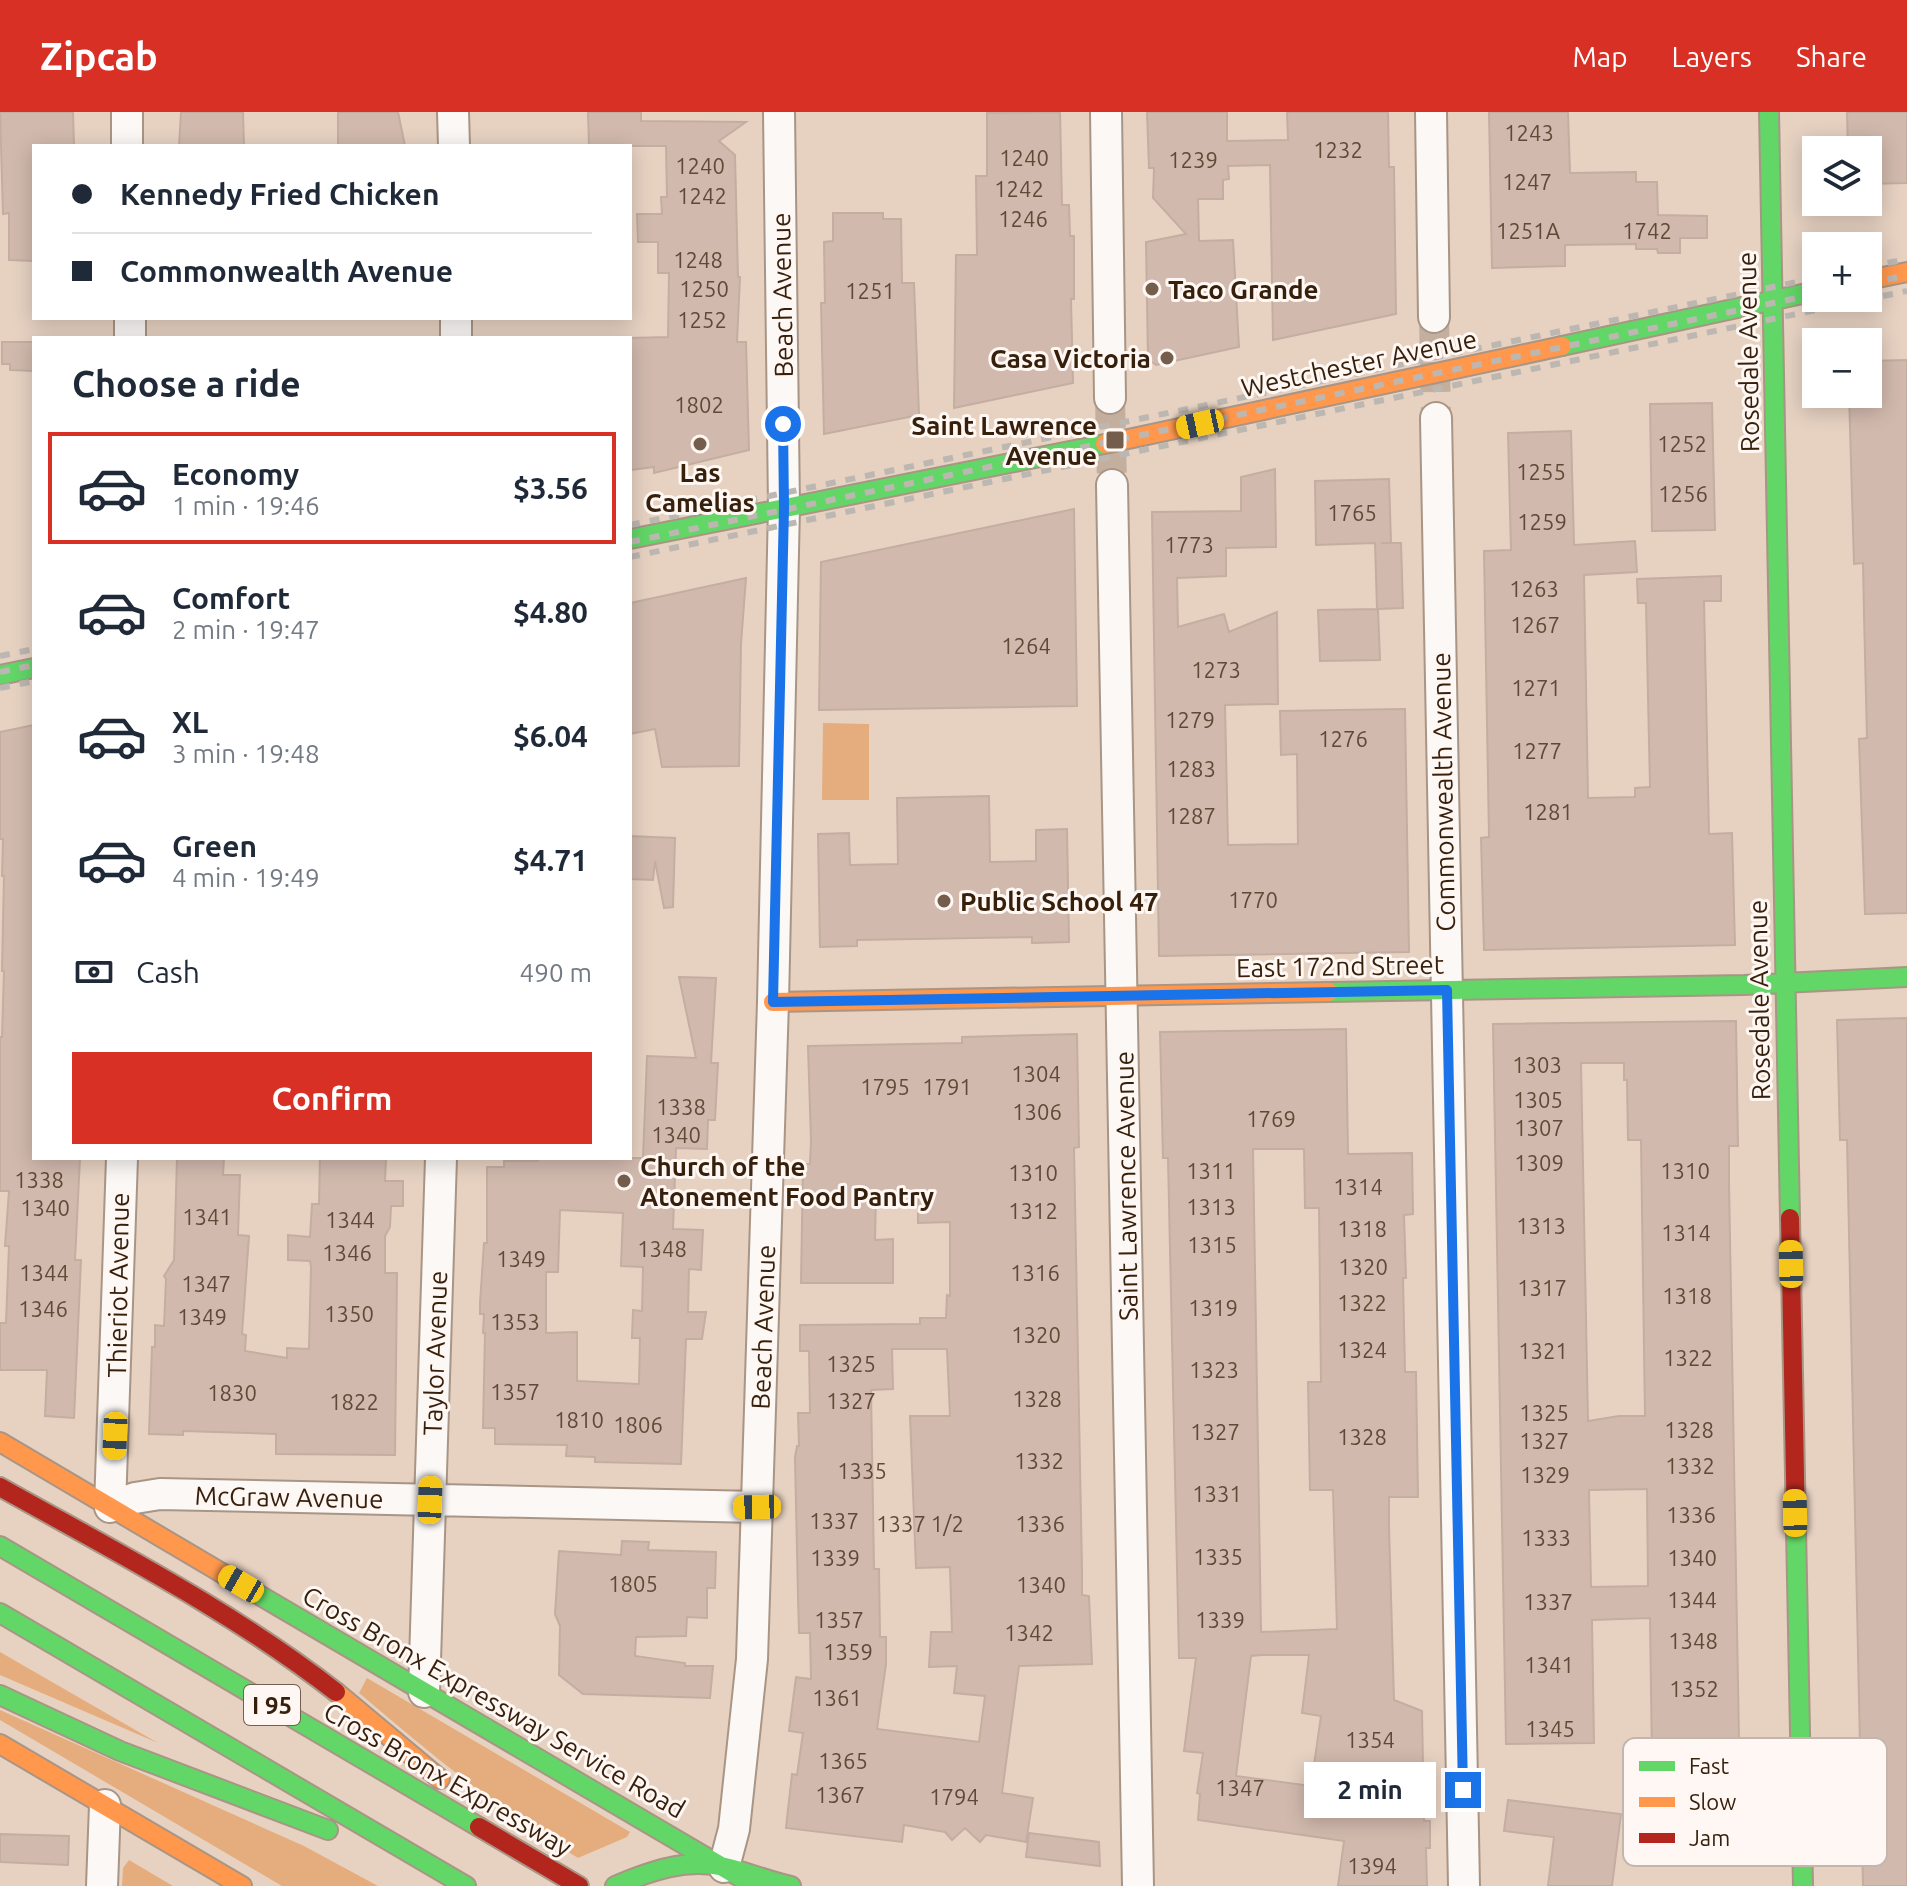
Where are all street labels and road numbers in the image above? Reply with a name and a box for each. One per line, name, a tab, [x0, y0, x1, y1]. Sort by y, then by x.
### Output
street label: Beach Avenue	[766, 212, 798, 378]
street label: Rosedale Avenue	[1732, 252, 1764, 452]
street label: Westchester Avenue	[1239, 324, 1479, 402]
street label: Commonwealth Avenue	[1426, 652, 1460, 932]
street label: Rosedale Avenue	[1743, 900, 1775, 1100]
street label: East 172nd Street	[1236, 950, 1444, 982]
street label: Saint Lawrence Avenue	[1109, 1051, 1143, 1321]
street label: Thieriot Avenue	[102, 1192, 134, 1378]
street label: Beach Avenue	[746, 1244, 780, 1410]
street label: Taylor Avenue	[418, 1270, 452, 1436]
street label: McGraw Avenue	[194, 1481, 384, 1513]
street label: Cross Bronx Expressway Service Road	[297, 1579, 691, 1825]
road number: I 95	[244, 1685, 300, 1725]
street label: Cross Bronx Expressway	[319, 1695, 577, 1863]

